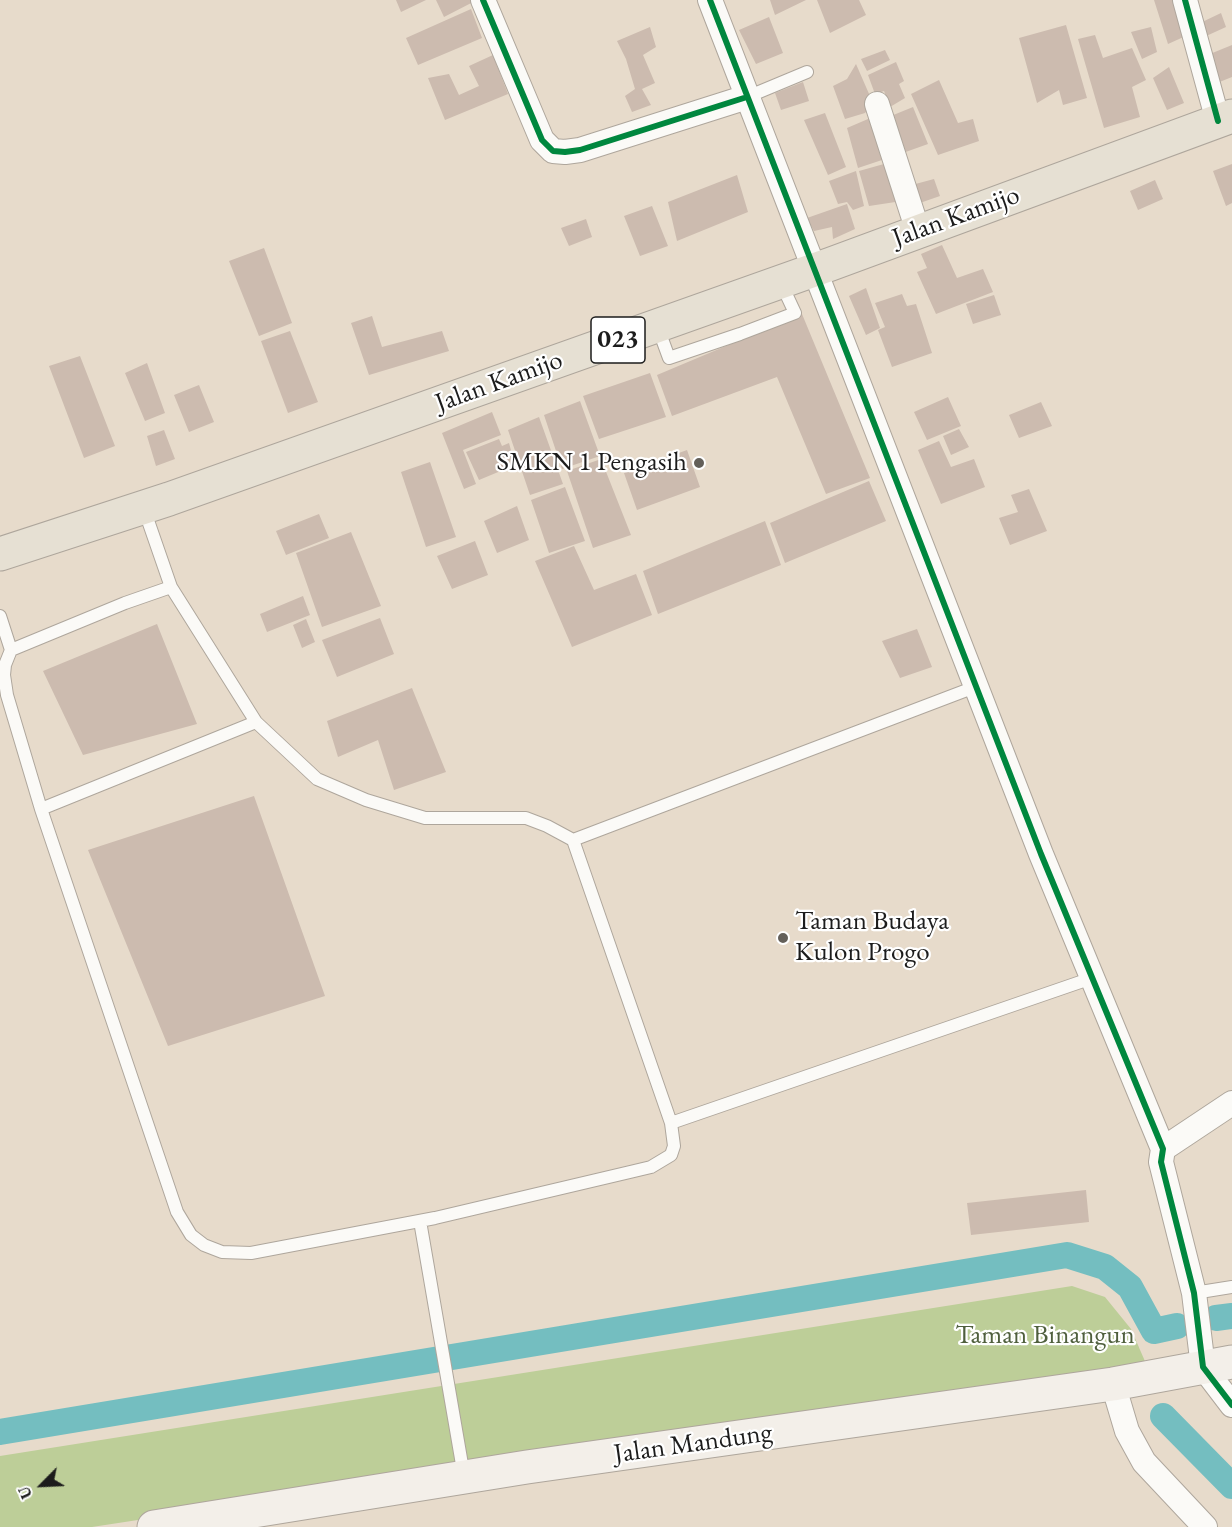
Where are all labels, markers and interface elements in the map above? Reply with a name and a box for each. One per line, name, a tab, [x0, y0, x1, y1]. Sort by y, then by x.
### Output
street label: Jalan Kamijo	[888, 179, 1024, 255]
road number: 023	[591, 317, 645, 363]
street label: Jalan Kamijo	[431, 344, 567, 420]
place label: SMKN 1 Pengasih	[496, 447, 687, 479]
marker: SMKN 1 Pengasih	[692, 456, 706, 470]
place label: Taman Budaya Kulon Progo	[795, 906, 949, 969]
marker: Taman Budaya Kulon Progo	[776, 931, 790, 945]
park label: Taman Binangun	[955, 1320, 1135, 1352]
street label: Jalan Mandung	[612, 1417, 774, 1471]
north arrow	[12, 1455, 72, 1515]
text: U	[13, 1483, 37, 1502]

